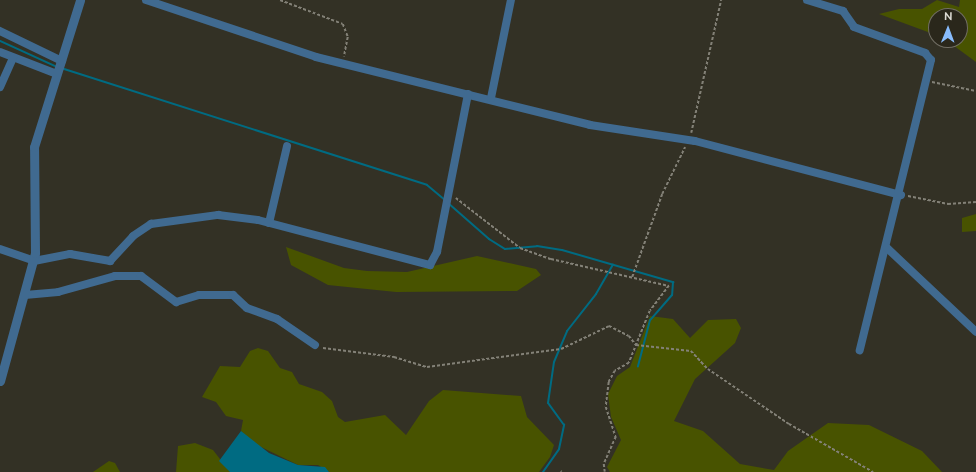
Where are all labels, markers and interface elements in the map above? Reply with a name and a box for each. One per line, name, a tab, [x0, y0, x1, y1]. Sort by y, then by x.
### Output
north arrow	[928, 8, 968, 48]
text: N	[944, 10, 953, 23]

